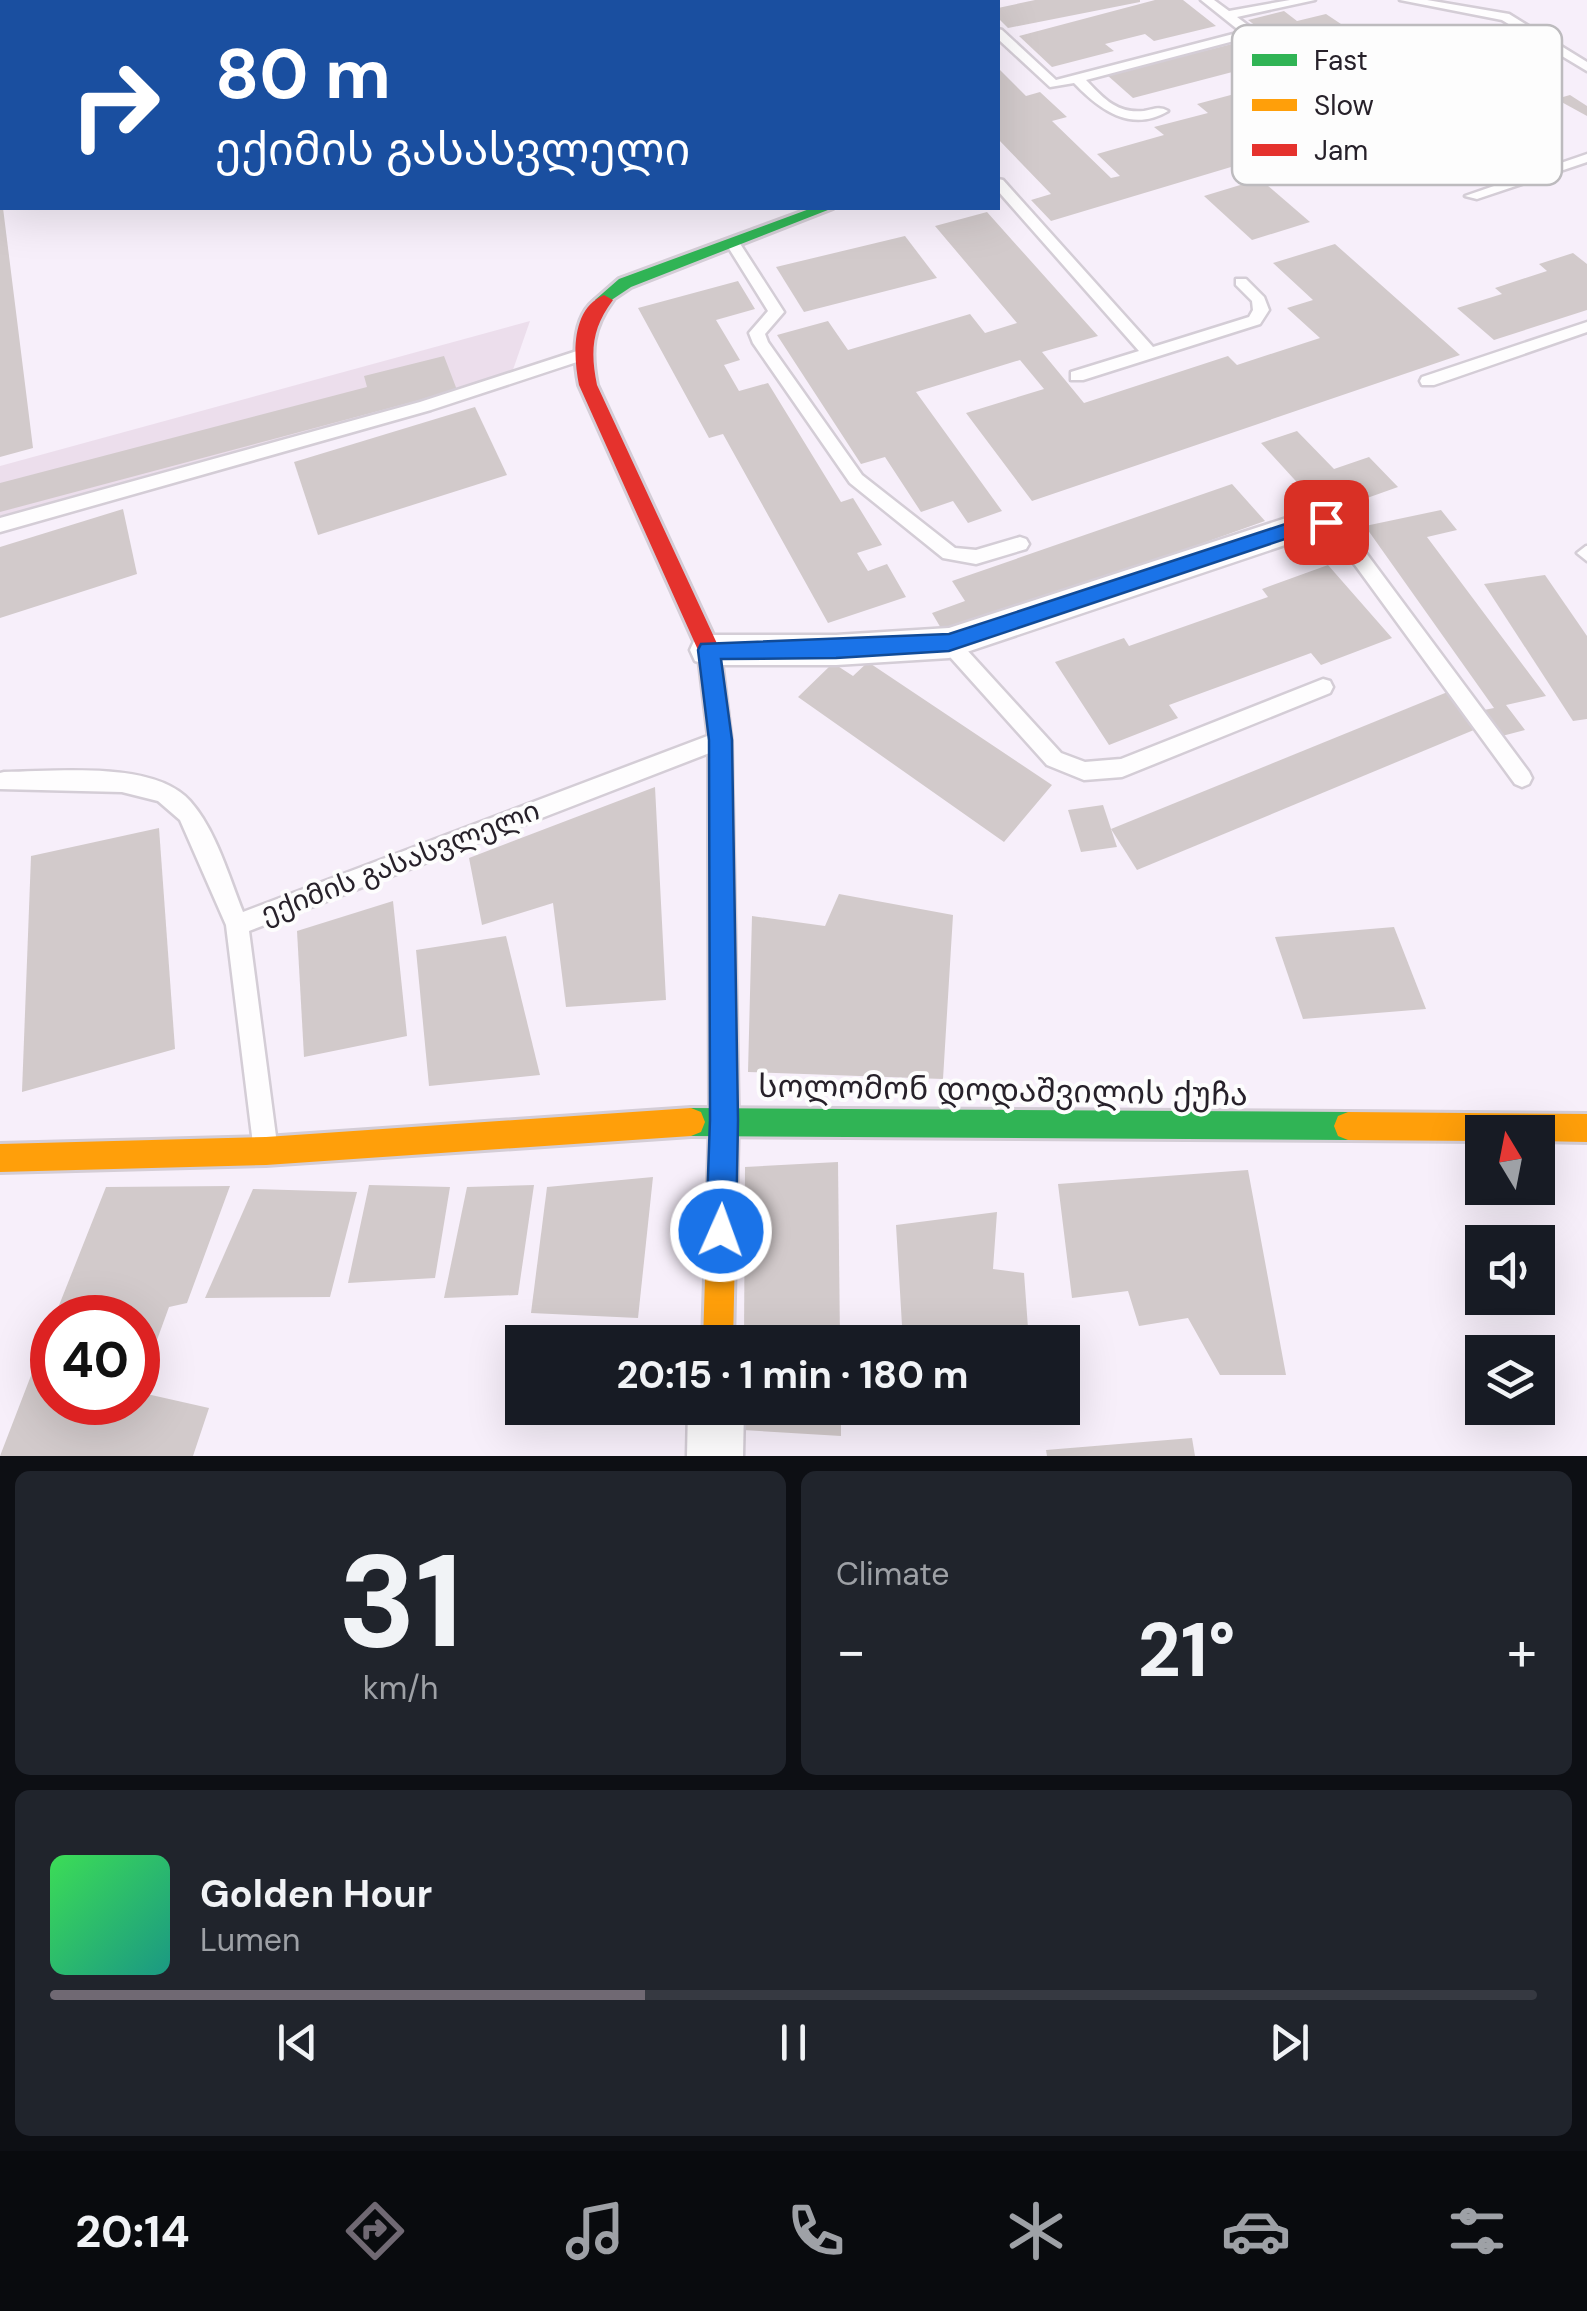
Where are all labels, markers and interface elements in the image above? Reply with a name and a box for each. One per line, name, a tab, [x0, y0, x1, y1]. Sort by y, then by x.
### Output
legend	[1232, 25, 1562, 185]
text: 80 m	[215, 29, 391, 120]
icon: right	[50, 40, 180, 170]
text: Fast	[1314, 42, 1368, 79]
text: Slow	[1314, 87, 1374, 124]
text: ექიმის გასასვლელი	[215, 120, 690, 179]
text: Jam	[1314, 132, 1368, 169]
pin	[1284, 480, 1369, 565]
icon: arrive	[1299, 495, 1354, 550]
street label: ექიმის გასასვლელი	[255, 792, 545, 932]
street label: სოლომონ დოდაშვილის ქუჩა	[758, 1065, 1248, 1115]
north arrow	[1465, 1115, 1555, 1205]
map controls	[1465, 1115, 1555, 1425]
position arrow	[669, 1179, 773, 1283]
button: sound	[1465, 1225, 1555, 1315]
speed limit sign: 40	[30, 1295, 160, 1425]
button: layers	[1465, 1335, 1555, 1425]
text: 20:15 · 1 min · 180 m	[616, 1350, 969, 1400]
text: 31	[338, 1517, 463, 1686]
text: Climate	[836, 1553, 950, 1595]
text: 21°	[1138, 1602, 1235, 1699]
text: −	[836, 1615, 866, 1687]
text: +	[1507, 1615, 1537, 1687]
text: km/h	[363, 1667, 438, 1709]
text: Golden Hour	[200, 1869, 432, 1919]
text: Lumen	[200, 1919, 300, 1961]
icon: previous	[270, 2015, 325, 2070]
icon: pause	[766, 2015, 821, 2070]
icon: next	[1262, 2015, 1317, 2070]
icon: directions	[340, 2196, 410, 2266]
icon: music	[560, 2196, 630, 2266]
icon: phone	[781, 2196, 851, 2266]
icon: climate	[1001, 2196, 1071, 2266]
icon: car	[1221, 2196, 1291, 2266]
icon: filters	[1442, 2196, 1512, 2266]
text: 20:14	[75, 2202, 190, 2261]

